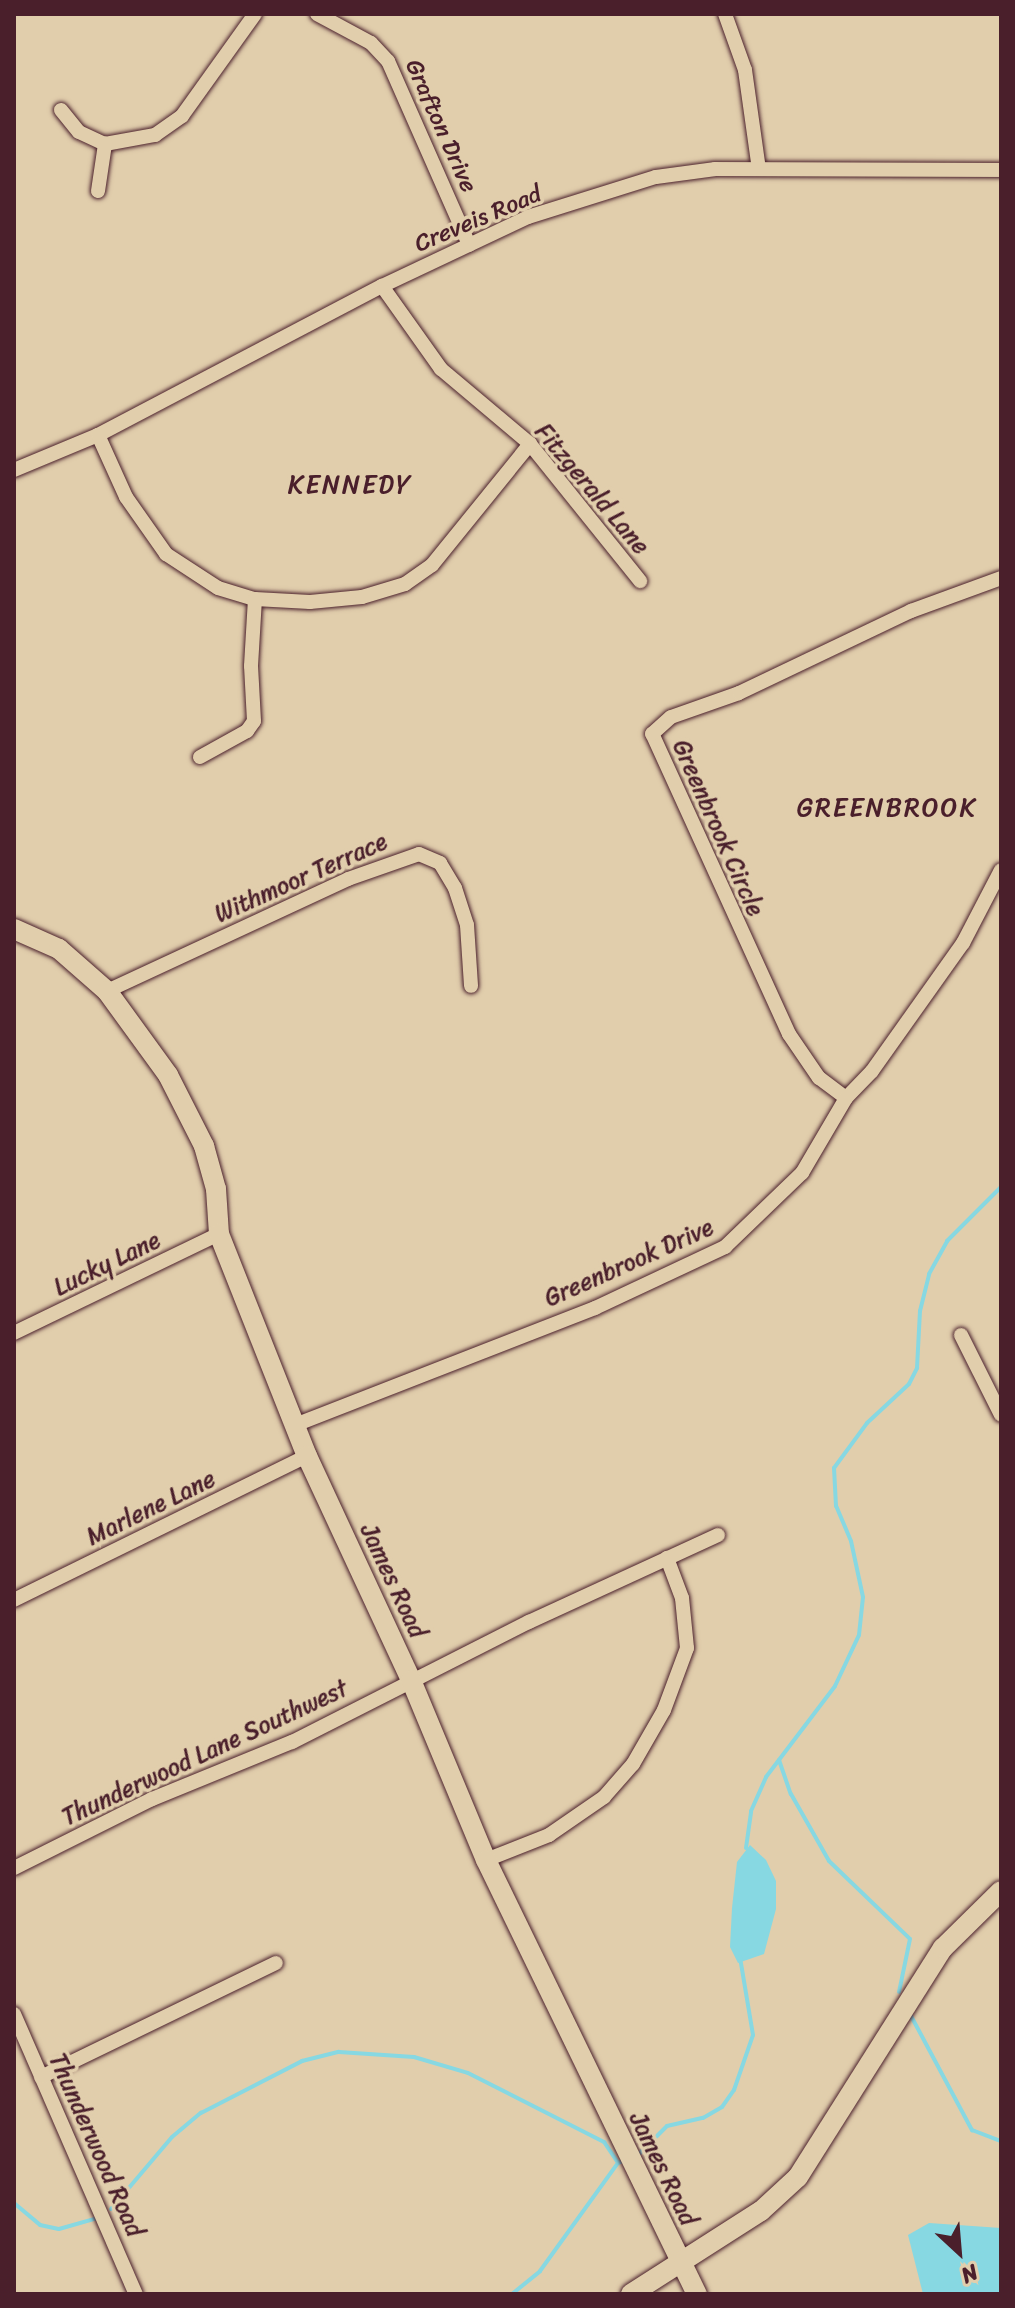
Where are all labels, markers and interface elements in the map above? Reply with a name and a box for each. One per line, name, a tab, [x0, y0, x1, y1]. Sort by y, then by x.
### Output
street label: Grafton Drive	[399, 55, 483, 197]
street label: Creveis Road	[410, 179, 546, 259]
street label: Fitzgerald Lane	[529, 418, 655, 560]
district label: KENNEDY	[287, 469, 413, 501]
street label: Greenbrook Circle	[666, 735, 770, 921]
district label: GREENBROOK	[797, 792, 977, 824]
street label: Withmoor Terrace	[210, 827, 392, 929]
street label: Greenbrook Drive	[540, 1213, 718, 1313]
street label: Lucky Lane	[49, 1226, 165, 1302]
street label: Marlene Lane	[82, 1464, 220, 1552]
street label: James Road	[354, 1519, 432, 1643]
street label: Thunderwood Lane Southwest	[57, 1674, 353, 1832]
street label: Thunderwood Road	[43, 2049, 149, 2241]
street label: James Road	[623, 2107, 703, 2231]
north arrow	[919, 2212, 999, 2292]
text: N	[954, 2253, 985, 2295]

